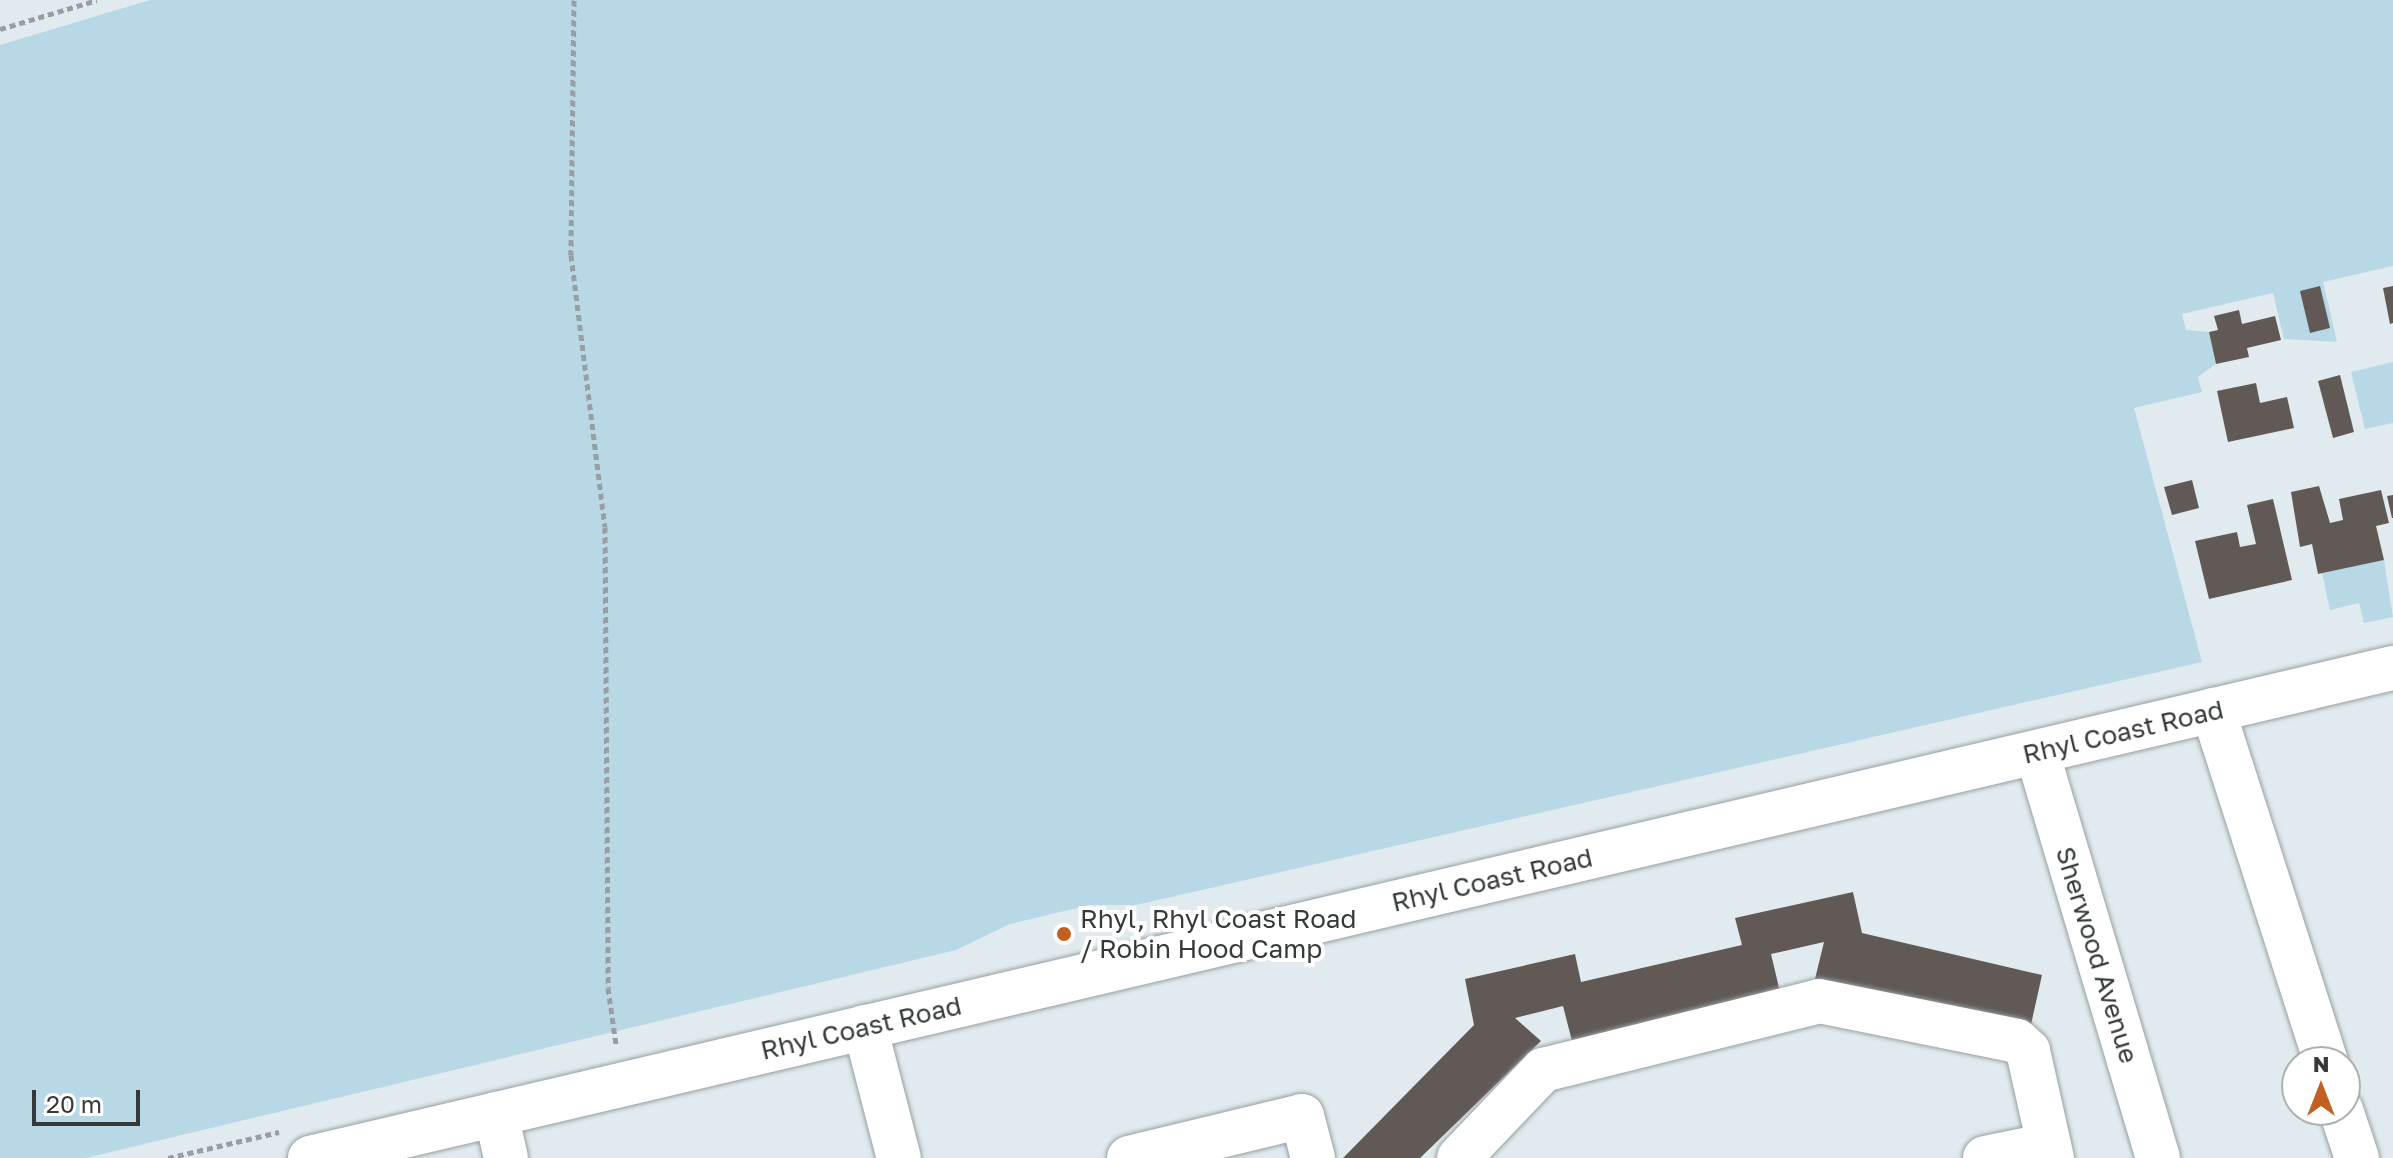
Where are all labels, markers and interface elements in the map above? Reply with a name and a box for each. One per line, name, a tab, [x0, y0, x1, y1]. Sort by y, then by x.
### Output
street label: Rhyl Coast Road	[2020, 694, 2226, 770]
street label: Rhyl Coast Road	[1389, 842, 1595, 918]
street label: Sherwood Avenue	[2049, 843, 2145, 1067]
place label: Rhyl, Rhyl Coast Road / Robin Hood Camp	[1080, 903, 1357, 964]
marker: Rhyl, Rhyl Coast Road / Robin Hood Camp	[1055, 925, 1073, 943]
street label: Rhyl Coast Road	[758, 990, 964, 1066]
north arrow	[2281, 1046, 2361, 1126]
text: N	[2313, 1050, 2329, 1077]
scale bar	[36, 1074, 144, 1124]
text: 20 m	[46, 1089, 102, 1118]

